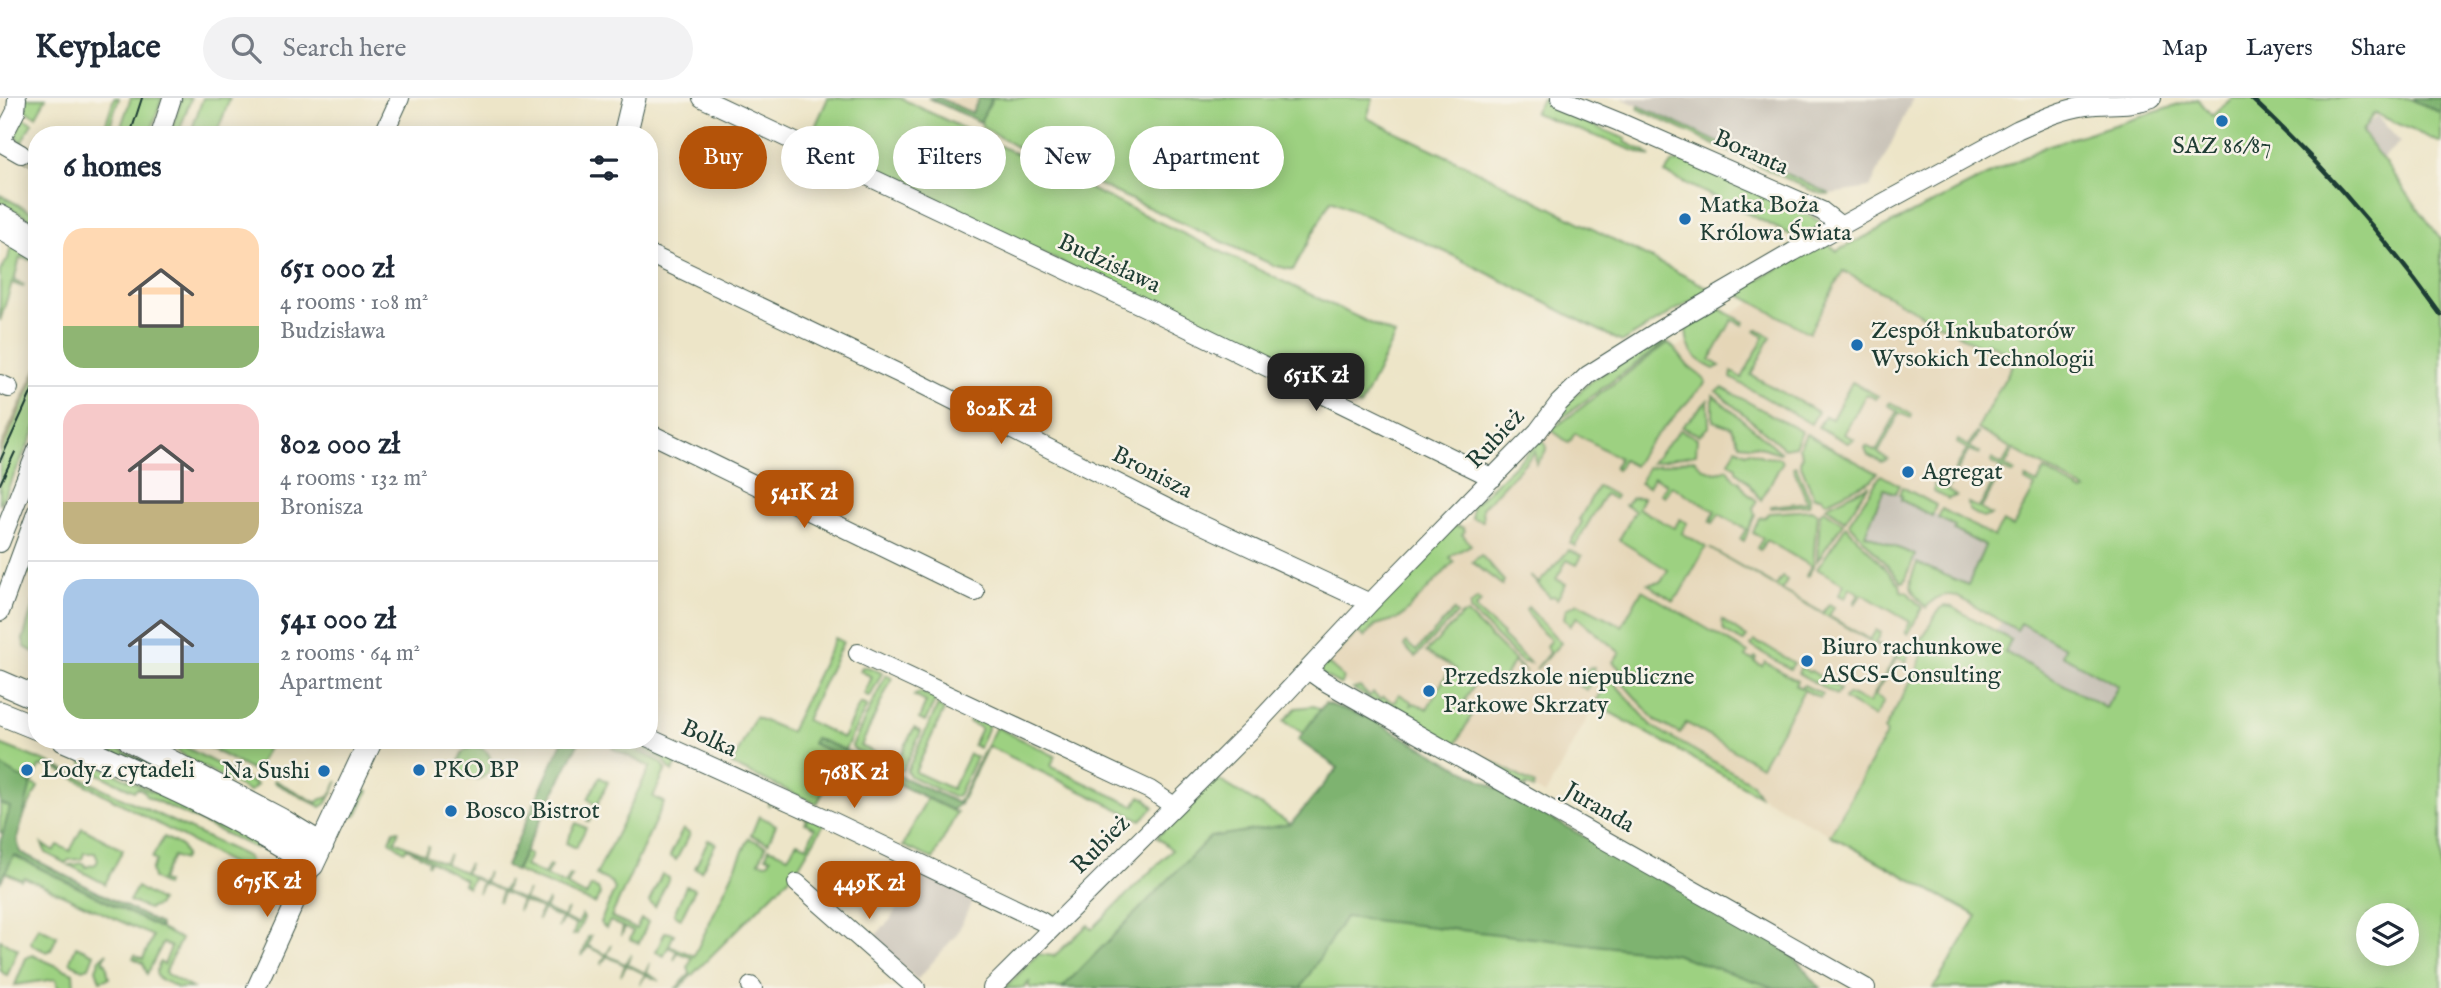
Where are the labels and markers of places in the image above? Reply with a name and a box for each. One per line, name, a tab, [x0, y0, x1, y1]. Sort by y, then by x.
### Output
marker: SAZ 86/87	[2214, 113, 2230, 129]
place label: SAZ 86/87	[2172, 131, 2272, 162]
place label: Matka Boża Królowa Świata	[1699, 190, 1852, 249]
marker: Matka Boża Królowa Świata	[1677, 211, 1693, 227]
place label: Zespół Inkubatorów Wysokich Technologii	[1871, 316, 2095, 375]
marker: Zespół Inkubatorów Wysokich Technologii	[1849, 337, 1865, 353]
pin: 651K zł	[1251, 354, 1381, 413]
pin: 802K zł	[936, 386, 1066, 446]
place label: Agregat	[1921, 457, 2003, 488]
marker: Agregat	[1900, 464, 1916, 480]
pin: 541K zł	[739, 470, 869, 530]
place label: Biuro rachunkowe ASCS-Consulting	[1820, 632, 2002, 691]
marker: Biuro rachunkowe ASCS-Consulting	[1799, 653, 1815, 669]
place label: Przedszkole niepubliczne Parkowe Skrzaty	[1443, 662, 1695, 721]
marker: Przedszkole niepubliczne Parkowe Skrzaty	[1421, 683, 1437, 699]
pin: 768K zł	[789, 750, 919, 810]
place label: Lody z cytadeli	[41, 755, 195, 786]
place label: PKO BP	[433, 755, 519, 786]
place label: Na Sushi	[222, 756, 310, 787]
marker: Lody z cytadeli	[19, 762, 35, 778]
marker: PKO BP	[411, 762, 427, 778]
marker: Na Sushi	[316, 763, 332, 779]
place label: Bosco Bistrot	[465, 796, 600, 827]
marker: Bosco Bistrot	[443, 803, 459, 819]
pin: 675K zł	[202, 860, 332, 919]
pin: 449K zł	[804, 862, 934, 921]

